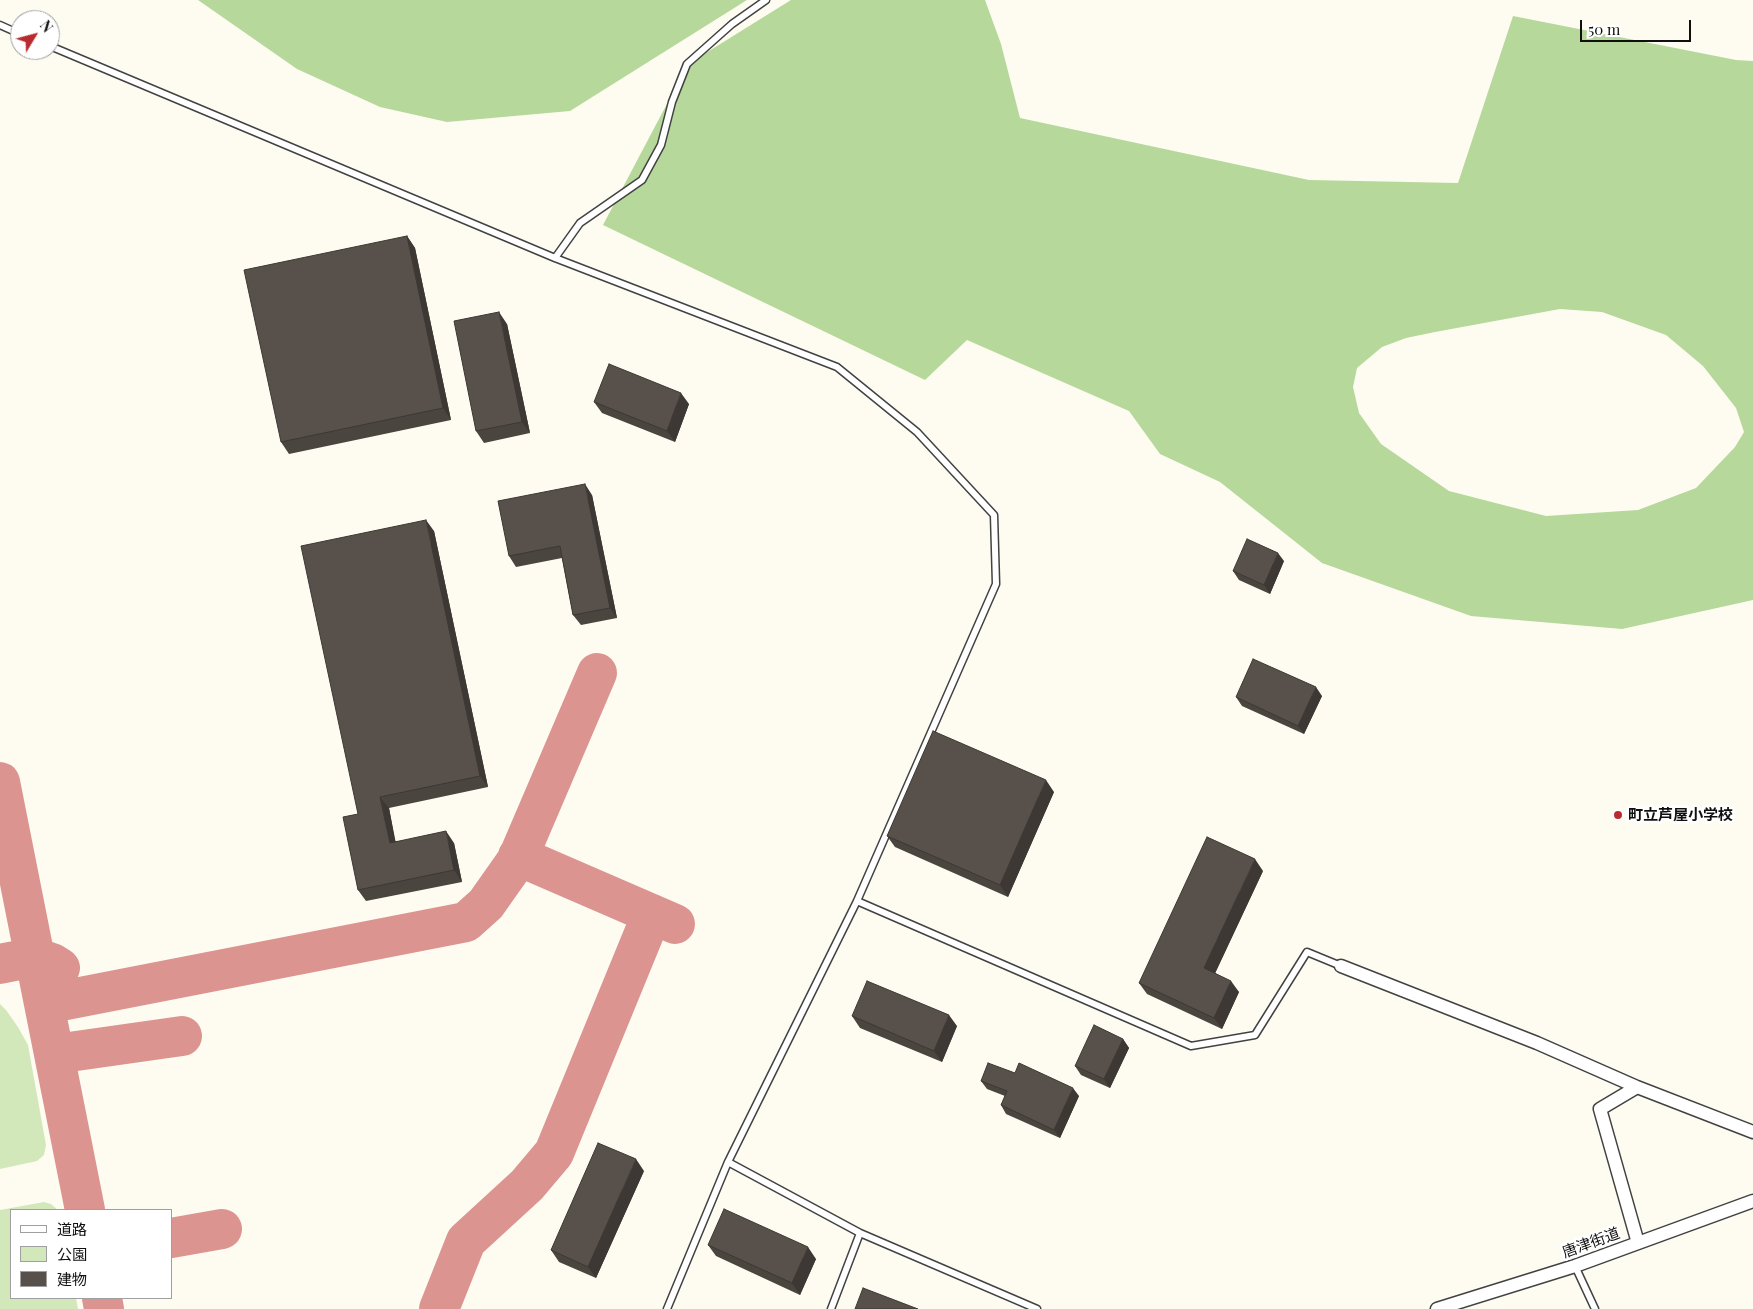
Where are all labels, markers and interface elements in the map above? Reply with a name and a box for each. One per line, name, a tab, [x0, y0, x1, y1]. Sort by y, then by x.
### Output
north arrow	[10, 10, 60, 60]
scale bar	[1583, 10, 1694, 42]
text: N	[36, 17, 57, 36]
text: 50 m	[1588, 19, 1620, 39]
place label: 町立芦屋小学校	[1628, 806, 1733, 824]
marker: 町立芦屋小学校	[1612, 809, 1624, 821]
legend	[10, 1209, 172, 1299]
text: 道路	[57, 1219, 87, 1239]
street label: 唐津街道	[1560, 1224, 1622, 1262]
text: 公園	[57, 1244, 87, 1264]
text: 建物	[57, 1269, 87, 1289]

